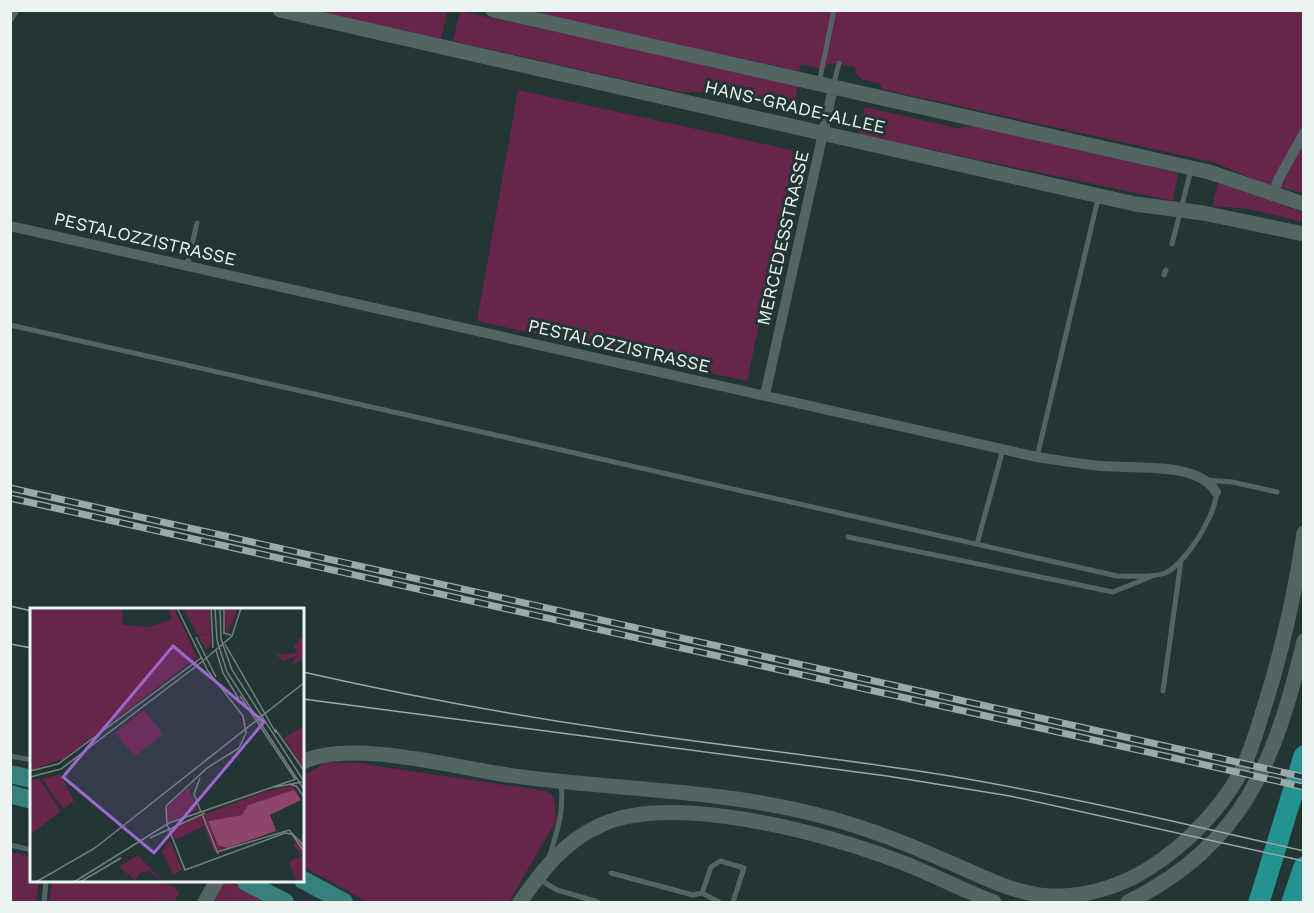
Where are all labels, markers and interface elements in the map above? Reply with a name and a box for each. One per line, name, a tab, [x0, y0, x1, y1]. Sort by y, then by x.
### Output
street label: HANS-GRADE-ALLEE	[703, 76, 887, 138]
street label: MERCEDESSTRASSE	[752, 148, 813, 327]
street label: PESTALOZZISTRASSE	[52, 207, 238, 270]
street label: PESTALOZZISTRASSE	[526, 314, 712, 377]
inset map	[30, 608, 304, 883]

